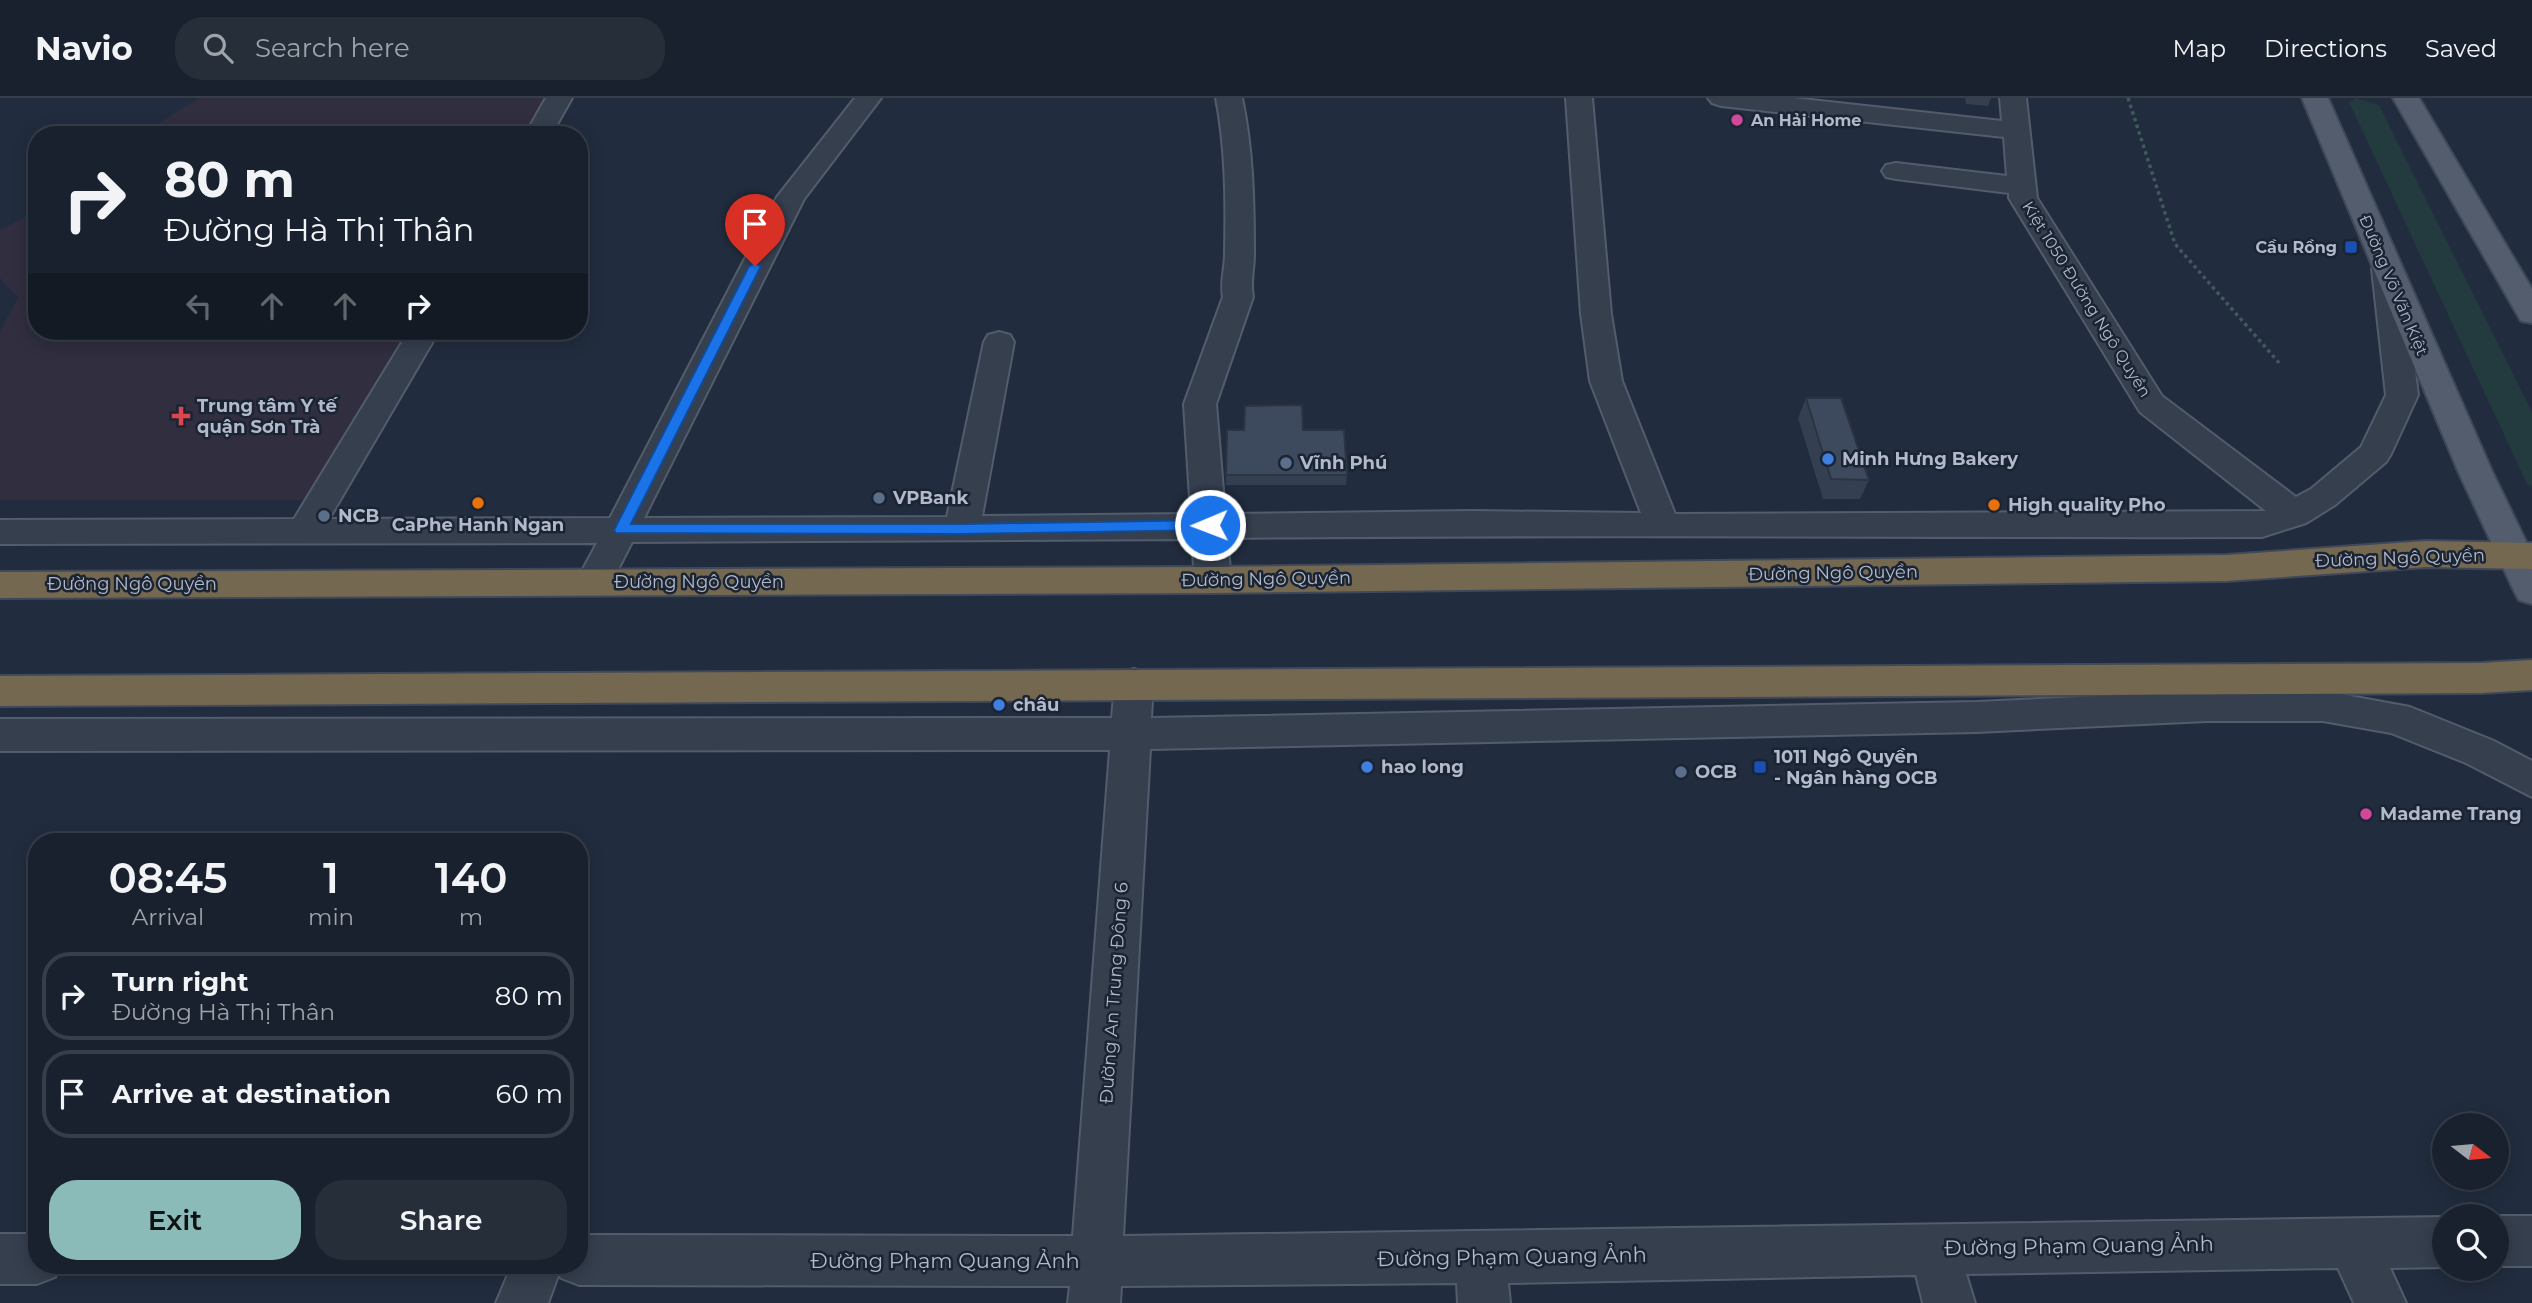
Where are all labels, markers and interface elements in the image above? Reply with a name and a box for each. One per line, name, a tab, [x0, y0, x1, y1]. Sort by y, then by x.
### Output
search box	[175, 17, 665, 80]
text: Navio	[35, 28, 133, 68]
icon: search	[199, 29, 237, 67]
text: Search here	[255, 32, 410, 64]
text: Map	[2173, 34, 2226, 63]
text: Directions	[2264, 34, 2387, 63]
text: Saved	[2425, 34, 2497, 63]
place label: An Hải Home	[1750, 111, 1861, 130]
marker: An Hải Home	[1729, 112, 1745, 128]
text: 80 m	[164, 150, 295, 209]
icon: right	[49, 154, 140, 245]
pin	[725, 194, 785, 266]
street label: Kiệt 1050 Đường Ngô Quyền	[2018, 198, 2155, 401]
icon: arrive	[736, 205, 774, 243]
text: Đường Hà Thị Thân	[164, 210, 474, 249]
street label: Đường Võ Văn Kiệt	[2355, 212, 2432, 359]
place label: Cầu Rồng	[2256, 238, 2337, 257]
marker: Cầu Rồng	[2343, 239, 2359, 255]
icon: left	[180, 287, 218, 325]
icon: ahead	[253, 287, 291, 325]
icon: ahead	[326, 287, 364, 325]
icon: right	[399, 287, 437, 325]
place label: Trung tâm Y tế quận Sơn Trà	[197, 395, 339, 438]
marker: Trung tâm Y tế quận Sơn Trà	[171, 406, 191, 426]
place label: Minh Hưng Bakery	[1842, 448, 2018, 470]
marker: Minh Hưng Bakery	[1820, 451, 1836, 467]
place label: Vĩnh Phú	[1299, 452, 1387, 474]
marker: Vĩnh Phú	[1278, 455, 1294, 471]
place label: VPBank	[892, 487, 968, 509]
position arrow	[1173, 488, 1247, 562]
marker: VPBank	[871, 490, 887, 506]
place label: High quality Pho	[2008, 494, 2166, 516]
marker: CaPhe Hanh Ngan	[470, 495, 486, 511]
marker: High quality Pho	[1986, 497, 2002, 513]
place label: NCB	[338, 505, 380, 527]
marker: NCB	[316, 508, 332, 524]
place label: CaPhe Hanh Ngan	[392, 514, 564, 536]
street label: Đường Ngô Quyền	[2315, 544, 2485, 572]
street label: Đường Ngô Quyền	[1748, 561, 1918, 585]
street label: Đường Ngô Quyền	[1181, 567, 1351, 591]
street label: Đường Ngô Quyền	[614, 571, 784, 593]
street label: Đường Ngô Quyền	[47, 573, 217, 595]
place label: châu	[1013, 694, 1059, 716]
marker: châu	[991, 697, 1007, 713]
place label: 1011 Ngô Quyền - Ngân hàng OCB	[1774, 746, 1938, 789]
place label: hao long	[1381, 756, 1464, 778]
marker: hao long	[1359, 759, 1375, 775]
marker: 1011 Ngô Quyền - Ngân hàng OCB	[1752, 759, 1768, 775]
place label: OCB	[1695, 761, 1737, 783]
marker: OCB	[1673, 764, 1689, 780]
place label: Madame Trang	[2380, 803, 2522, 825]
marker: Madame Trang	[2358, 806, 2374, 822]
text: 08:45	[109, 852, 227, 904]
text: 1	[323, 852, 339, 904]
text: 140	[435, 852, 507, 904]
street label: Đường An Trung Đông 6	[1095, 881, 1133, 1105]
text: Arrival	[132, 903, 204, 931]
text: min	[308, 903, 354, 931]
text: m	[459, 903, 483, 931]
text: Turn right	[112, 966, 248, 998]
icon: right	[53, 977, 91, 1015]
text: 80 m	[495, 980, 563, 1012]
text: Đường Hà Thị Thân	[112, 998, 335, 1026]
icon: arrive	[53, 1075, 91, 1113]
text: Arrive at destination	[112, 1078, 391, 1110]
text: 60 m	[496, 1078, 563, 1110]
north arrow	[2432, 1113, 2510, 1190]
map controls	[2432, 1113, 2509, 1281]
button: Exit	[49, 1180, 301, 1260]
button: Share	[315, 1180, 567, 1260]
button: search	[2432, 1204, 2509, 1281]
street label: Đường Phạm Quang Ảnh	[1944, 1231, 2214, 1260]
street label: Đường Phạm Quang Ảnh	[1377, 1242, 1647, 1271]
street label: Đường Phạm Quang Ảnh	[810, 1248, 1080, 1273]

